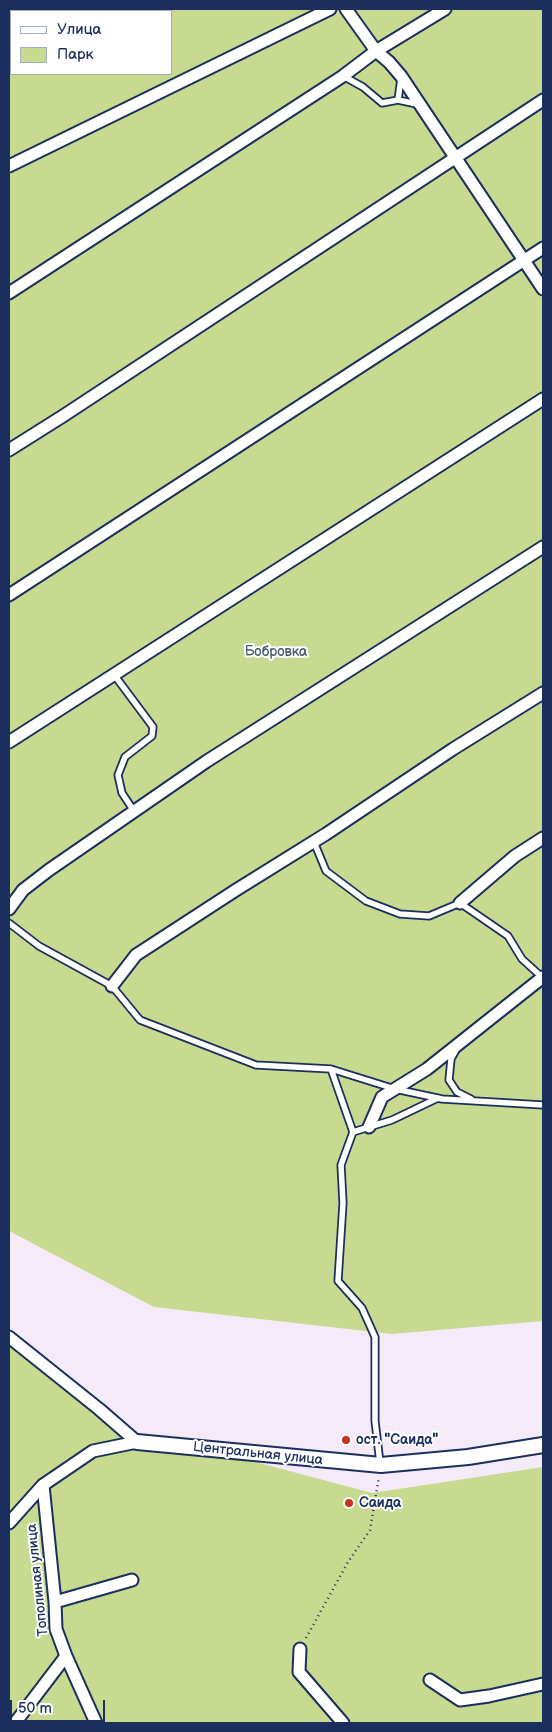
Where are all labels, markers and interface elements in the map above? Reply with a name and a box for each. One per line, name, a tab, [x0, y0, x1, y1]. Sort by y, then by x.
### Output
legend	[10, 10, 172, 75]
text: Улица	[57, 20, 101, 39]
text: Парк	[57, 45, 94, 64]
park label: Бобровка	[245, 644, 307, 660]
place label: ост. "Саида"	[356, 1432, 438, 1448]
marker: ост. "Саида"	[340, 1434, 352, 1446]
street label: Центральная улица	[192, 1439, 324, 1469]
place label: Саида	[359, 1495, 401, 1511]
marker: Саида	[343, 1497, 355, 1509]
street label: Тополиная улица	[24, 1523, 52, 1637]
scale bar	[12, 1690, 108, 1722]
text: 50 m	[18, 1699, 52, 1718]

